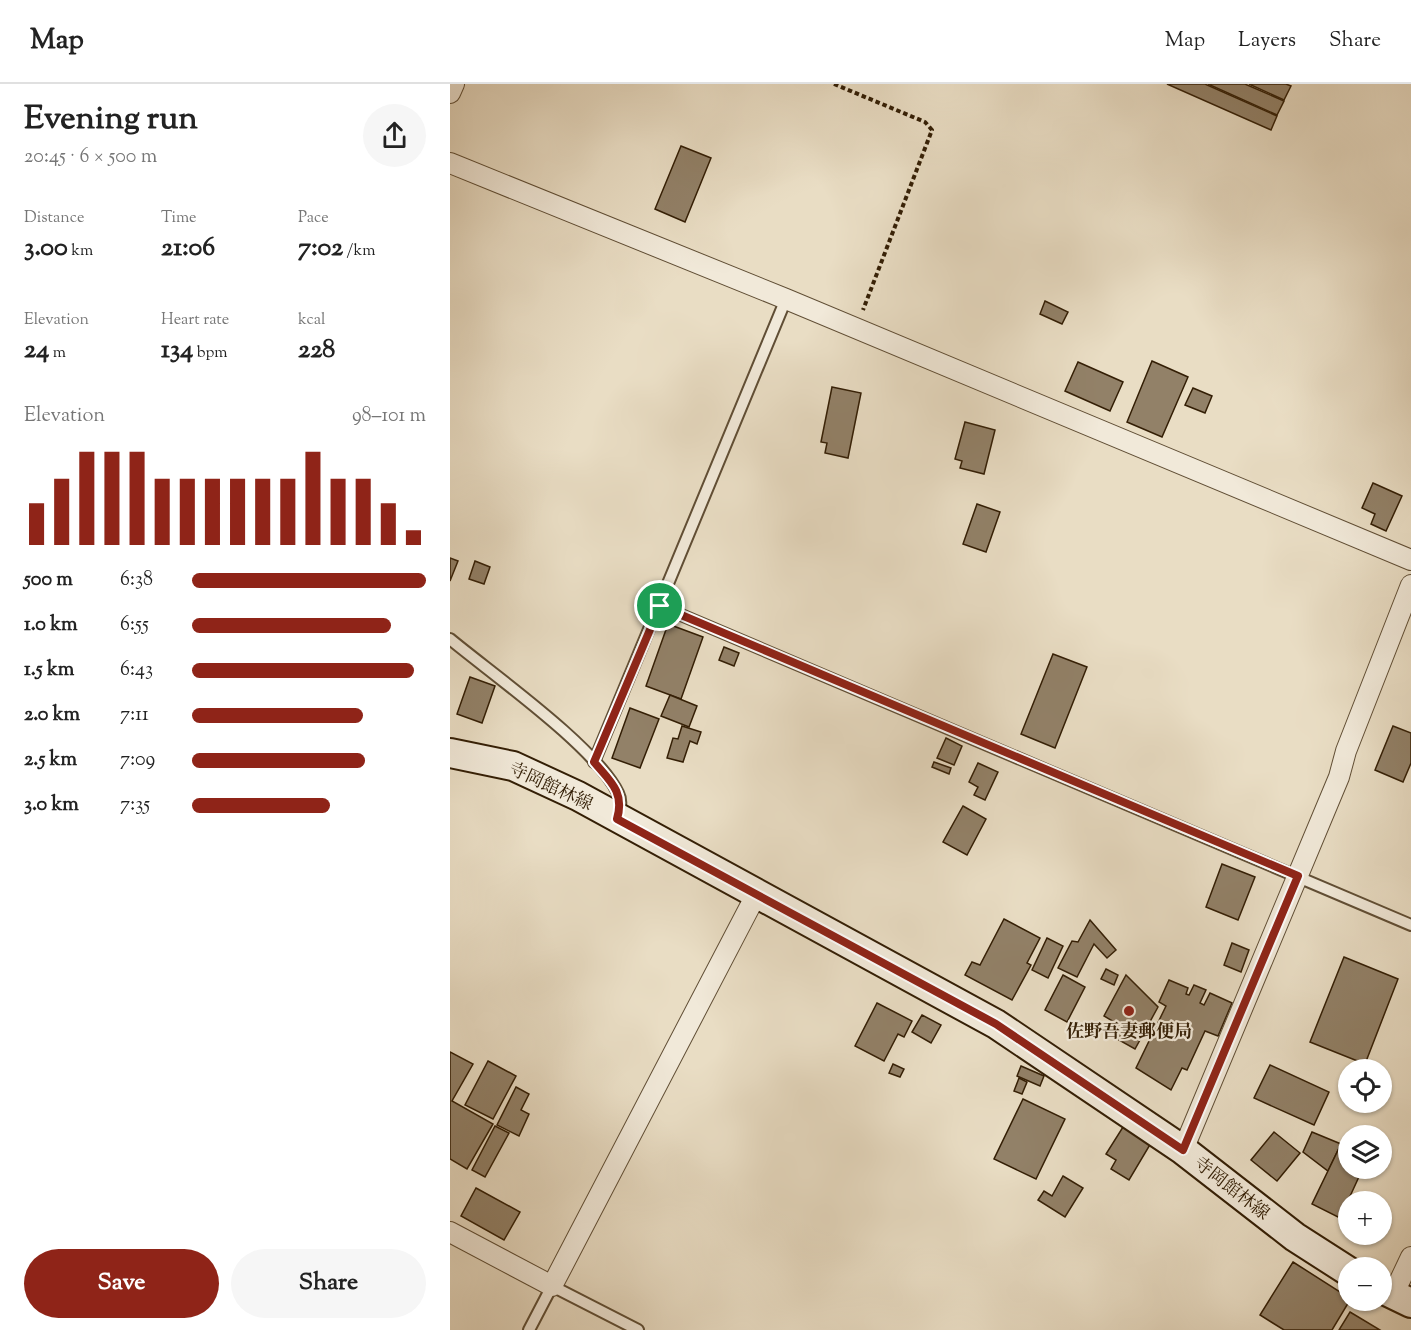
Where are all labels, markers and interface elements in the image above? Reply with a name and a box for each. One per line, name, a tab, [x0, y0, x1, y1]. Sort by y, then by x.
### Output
text: Map	[30, 21, 84, 61]
text: Map	[1165, 26, 1205, 56]
text: Layers	[1238, 26, 1296, 56]
text: Share	[1329, 26, 1381, 56]
text: Evening run	[24, 96, 198, 144]
button: share	[363, 104, 426, 167]
text: 20:45 · 6 × 500 m	[24, 143, 157, 172]
text: Distance	[24, 207, 84, 230]
text: Time	[161, 207, 197, 230]
text: Pace	[298, 207, 329, 230]
text: 3.00	[24, 230, 68, 267]
text: 21:06	[161, 230, 215, 267]
text: 7:02	[298, 230, 343, 267]
text: km	[68, 240, 93, 263]
text: /km	[343, 240, 376, 263]
text: Elevation	[24, 309, 89, 332]
text: Heart rate	[161, 309, 229, 332]
text: kcal	[298, 309, 326, 332]
text: 24	[24, 332, 49, 369]
text: 134	[161, 332, 193, 369]
text: 228	[298, 332, 335, 369]
text: m	[49, 342, 66, 365]
text: bpm	[193, 342, 228, 365]
text: Elevation	[24, 402, 105, 431]
text: 98–101 m	[352, 402, 426, 431]
text: 500 m	[24, 566, 73, 595]
text: 6:38	[120, 566, 153, 595]
pin	[634, 580, 685, 631]
icon: arrive	[643, 589, 676, 622]
text: 1.0 km	[24, 611, 78, 640]
text: 6:55	[120, 611, 149, 640]
text: 1.5 km	[24, 656, 74, 685]
text: 6:43	[120, 656, 153, 685]
text: 2.0 km	[24, 701, 80, 730]
text: 7:11	[120, 701, 149, 730]
text: 2.5 km	[24, 746, 77, 775]
text: 7:09	[120, 746, 155, 775]
street label: 寺岡館林線	[504, 757, 596, 819]
text: 3.0 km	[24, 791, 79, 820]
text: 7:35	[120, 791, 150, 820]
marker: 佐野吾妻郵便局	[1122, 1004, 1136, 1018]
place label: 佐野吾妻郵便局	[1066, 1020, 1192, 1046]
map controls	[1338, 1059, 1392, 1311]
button: locate	[1338, 1059, 1392, 1113]
button: layers	[1338, 1125, 1392, 1179]
street label: 寺岡館林線	[1187, 1152, 1274, 1228]
button: +	[1338, 1191, 1392, 1245]
button: Save	[24, 1249, 219, 1318]
button: Share	[231, 1249, 426, 1318]
button: −	[1338, 1257, 1392, 1311]

